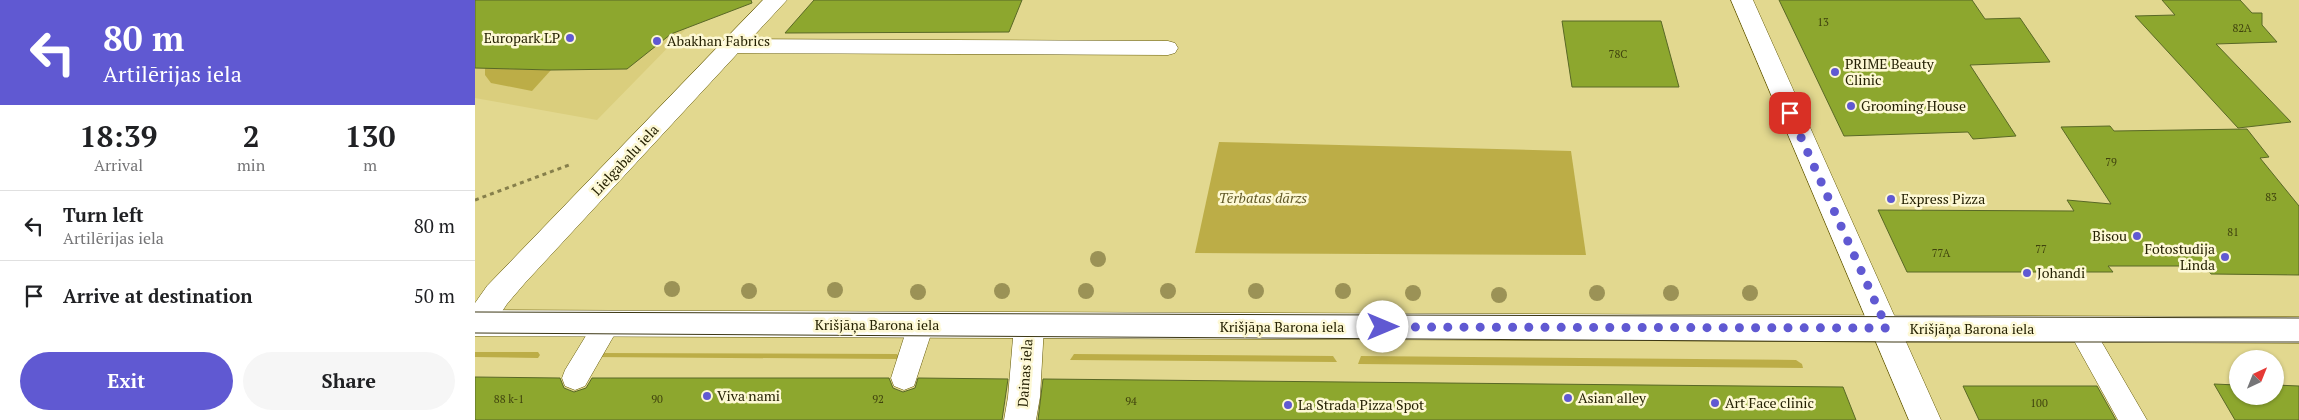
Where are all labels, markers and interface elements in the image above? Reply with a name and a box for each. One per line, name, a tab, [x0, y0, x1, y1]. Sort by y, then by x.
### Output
text: 80 m	[103, 15, 184, 61]
house number: 13	[1817, 15, 1829, 29]
icon: left	[20, 20, 85, 85]
house number: 82A	[2232, 21, 2252, 35]
place label: Europark LP	[484, 28, 560, 47]
place label: Abakhan Fabrics	[667, 31, 770, 50]
marker: Europark LP	[564, 32, 576, 44]
marker: Abakhan Fabrics	[651, 35, 663, 47]
house number: 78C	[1609, 47, 1627, 61]
place label: PRIME Beauty Clinic	[1845, 54, 1935, 89]
text: Artilērijas iela	[103, 59, 242, 88]
marker: PRIME Beauty Clinic	[1829, 66, 1841, 78]
pin	[1769, 92, 1811, 134]
place label: Grooming House	[1861, 96, 1966, 115]
icon: arrive	[1776, 99, 1804, 127]
marker: Grooming House	[1845, 100, 1857, 112]
text: 18:39	[79, 116, 158, 156]
text: 2	[243, 116, 260, 156]
text: 130	[345, 116, 396, 156]
street label: Lielgabalu iela	[587, 120, 662, 199]
text: Arrival	[94, 154, 143, 176]
text: min	[237, 154, 265, 176]
text: m	[363, 154, 377, 176]
house number: 79	[2105, 155, 2117, 169]
park label: Tērbatas dārzs	[1219, 188, 1307, 207]
place label: Express Pizza	[1901, 189, 1985, 208]
house number: 83	[2265, 190, 2277, 204]
marker: Express Pizza	[1885, 193, 1897, 205]
text: Turn left	[63, 202, 144, 227]
icon: left	[20, 212, 48, 240]
text: 80 m	[414, 213, 455, 238]
house number: 81	[2227, 225, 2239, 239]
place label: Bisou	[2092, 226, 2127, 245]
text: Artilērijas iela	[63, 227, 164, 249]
marker: Bisou	[2131, 230, 2143, 242]
place label: Fotostudija Linda	[2144, 239, 2215, 274]
house number: 77	[2035, 242, 2047, 256]
house number: 77A	[1932, 246, 1951, 260]
marker: Fotostudija Linda	[2219, 251, 2231, 263]
place label: Johandi	[2037, 263, 2085, 282]
marker: Johandi	[2021, 267, 2033, 279]
icon: arrive	[20, 282, 48, 310]
text: Arrive at destination	[63, 283, 252, 308]
text: 50 m	[414, 283, 455, 308]
position arrow	[1356, 300, 1408, 352]
street label: Krišjāņa Barona iela	[815, 315, 939, 334]
street label: Krišjāņa Barona iela	[1220, 317, 1344, 336]
street label: Krišjāņa Barona iela	[1910, 319, 2034, 338]
street label: Dainas iela	[1013, 338, 1036, 408]
north arrow	[2229, 350, 2284, 405]
map controls	[2229, 350, 2284, 405]
button: Exit	[20, 352, 233, 410]
button: Share	[243, 352, 455, 410]
place label: Viva nami	[717, 386, 780, 405]
place label: Asian alley	[1578, 388, 1647, 407]
marker: Viva nami	[701, 390, 713, 402]
house number: 88 k-1	[494, 392, 524, 406]
house number: 90	[651, 392, 663, 406]
house number: 92	[872, 392, 884, 406]
marker: Asian alley	[1562, 392, 1574, 404]
place label: Art Face clinic	[1725, 393, 1814, 412]
house number: 94	[1125, 394, 1137, 408]
place label: La Strada Pizza Spot	[1298, 395, 1425, 414]
house number: 100	[2030, 396, 2048, 410]
marker: Art Face clinic	[1709, 397, 1721, 409]
marker: La Strada Pizza Spot	[1282, 399, 1294, 411]

